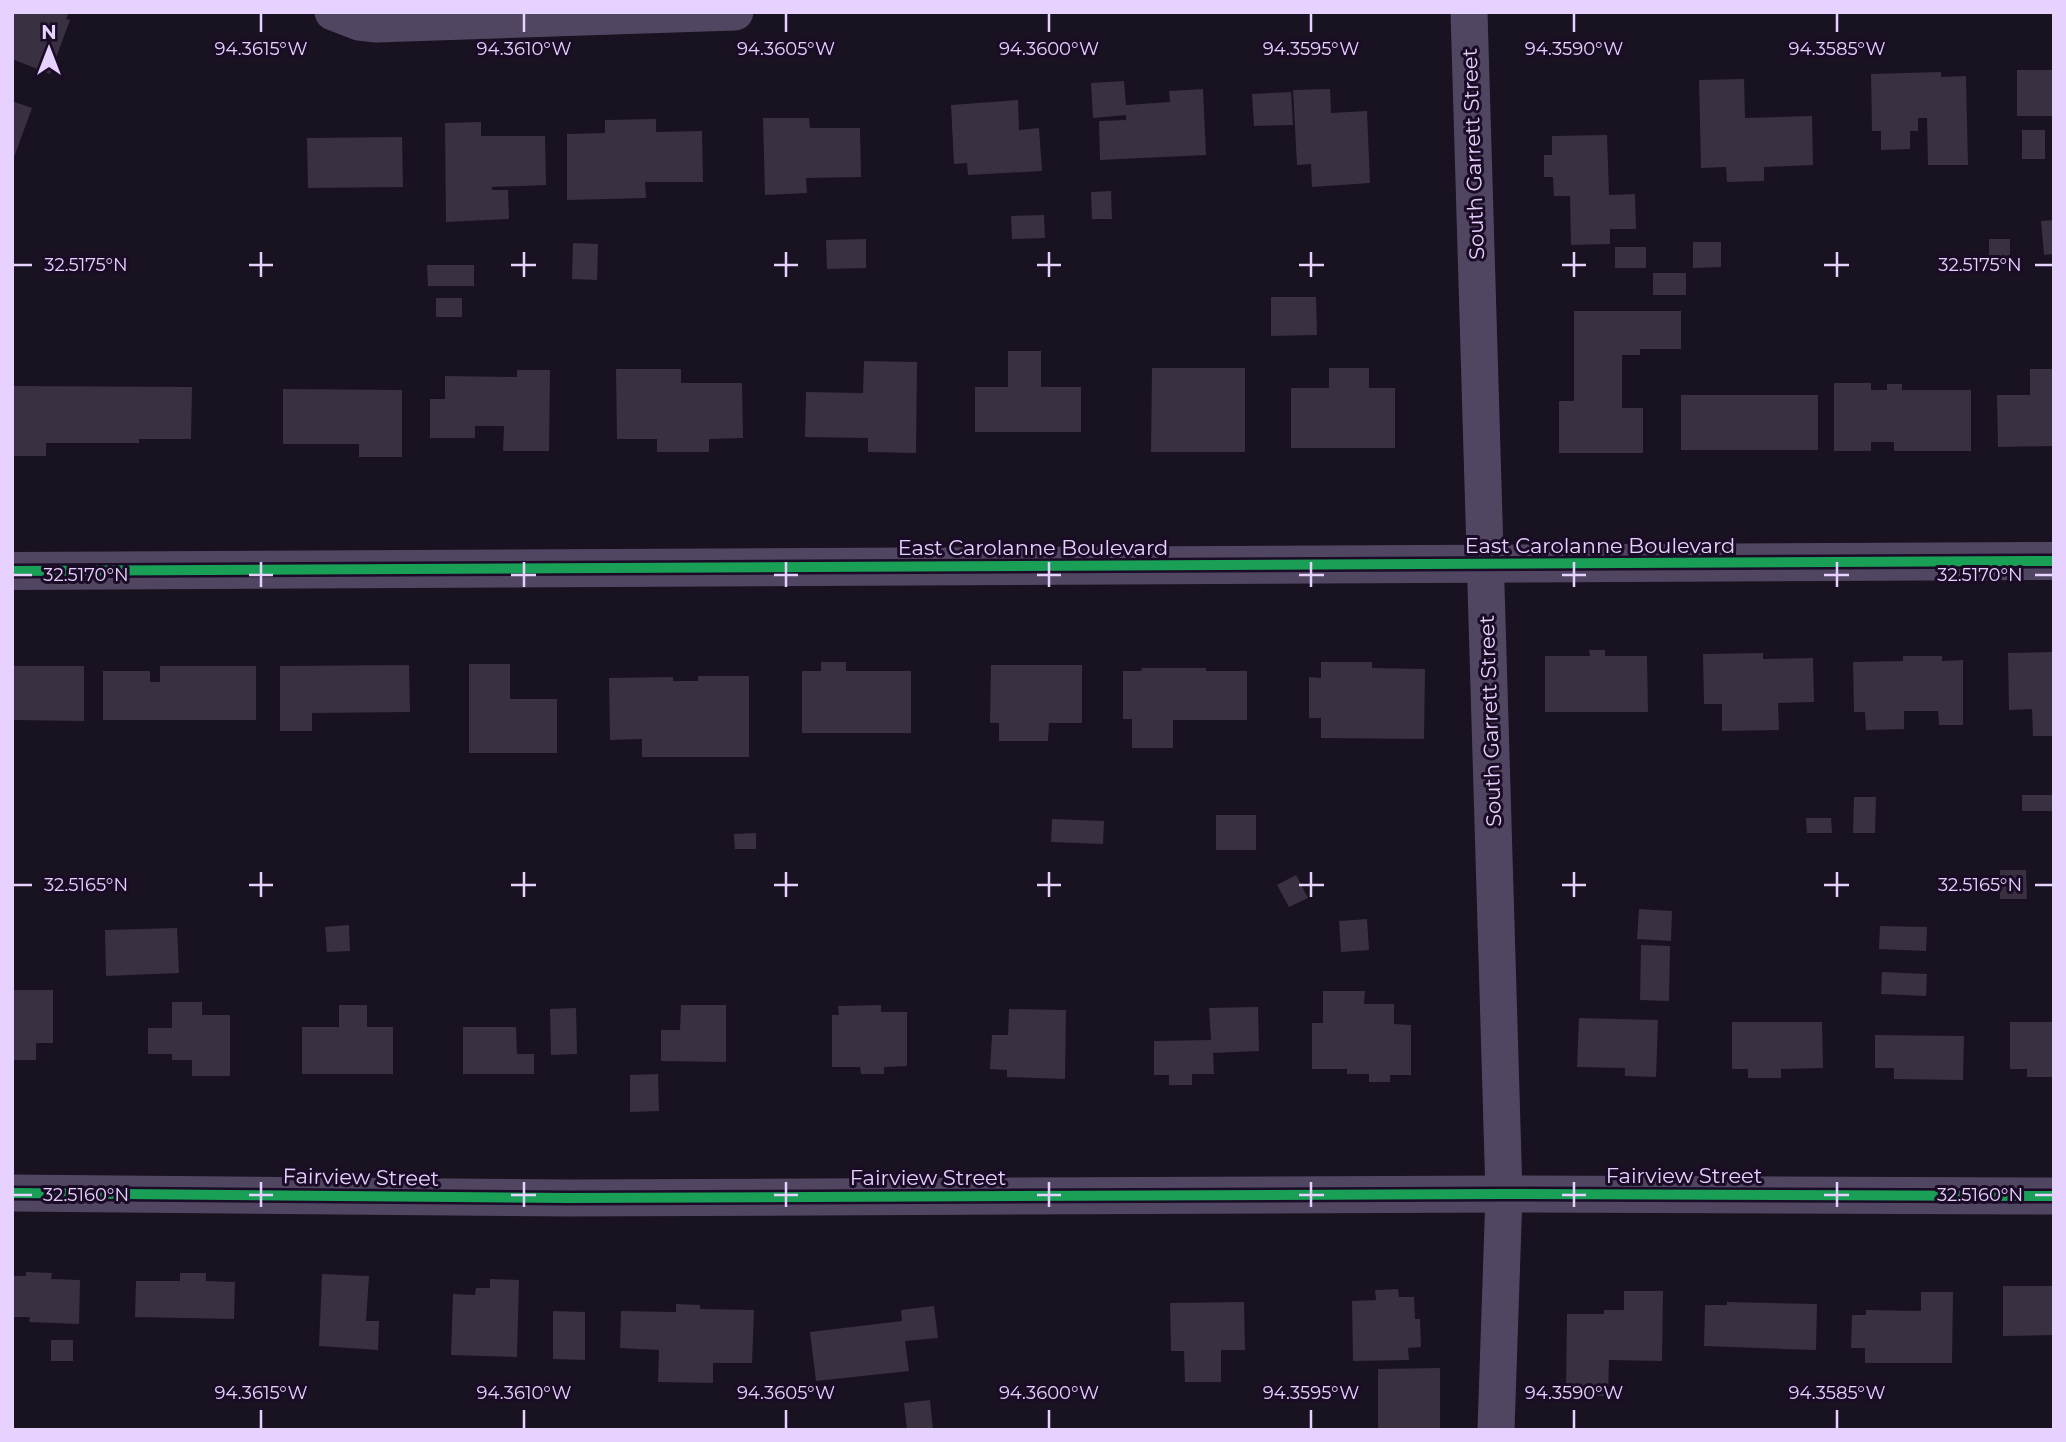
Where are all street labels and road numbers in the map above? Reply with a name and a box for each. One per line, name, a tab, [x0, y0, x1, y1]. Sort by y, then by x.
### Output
street label: South Garrett Street	[1457, 48, 1489, 260]
street label: East Carolanne Boulevard	[1465, 533, 1735, 558]
street label: East Carolanne Boulevard	[898, 535, 1168, 560]
street label: South Garrett Street	[1474, 615, 1506, 827]
street label: Fairview Street	[282, 1163, 440, 1191]
street label: Fairview Street	[1606, 1163, 1762, 1188]
street label: Fairview Street	[850, 1165, 1006, 1190]

